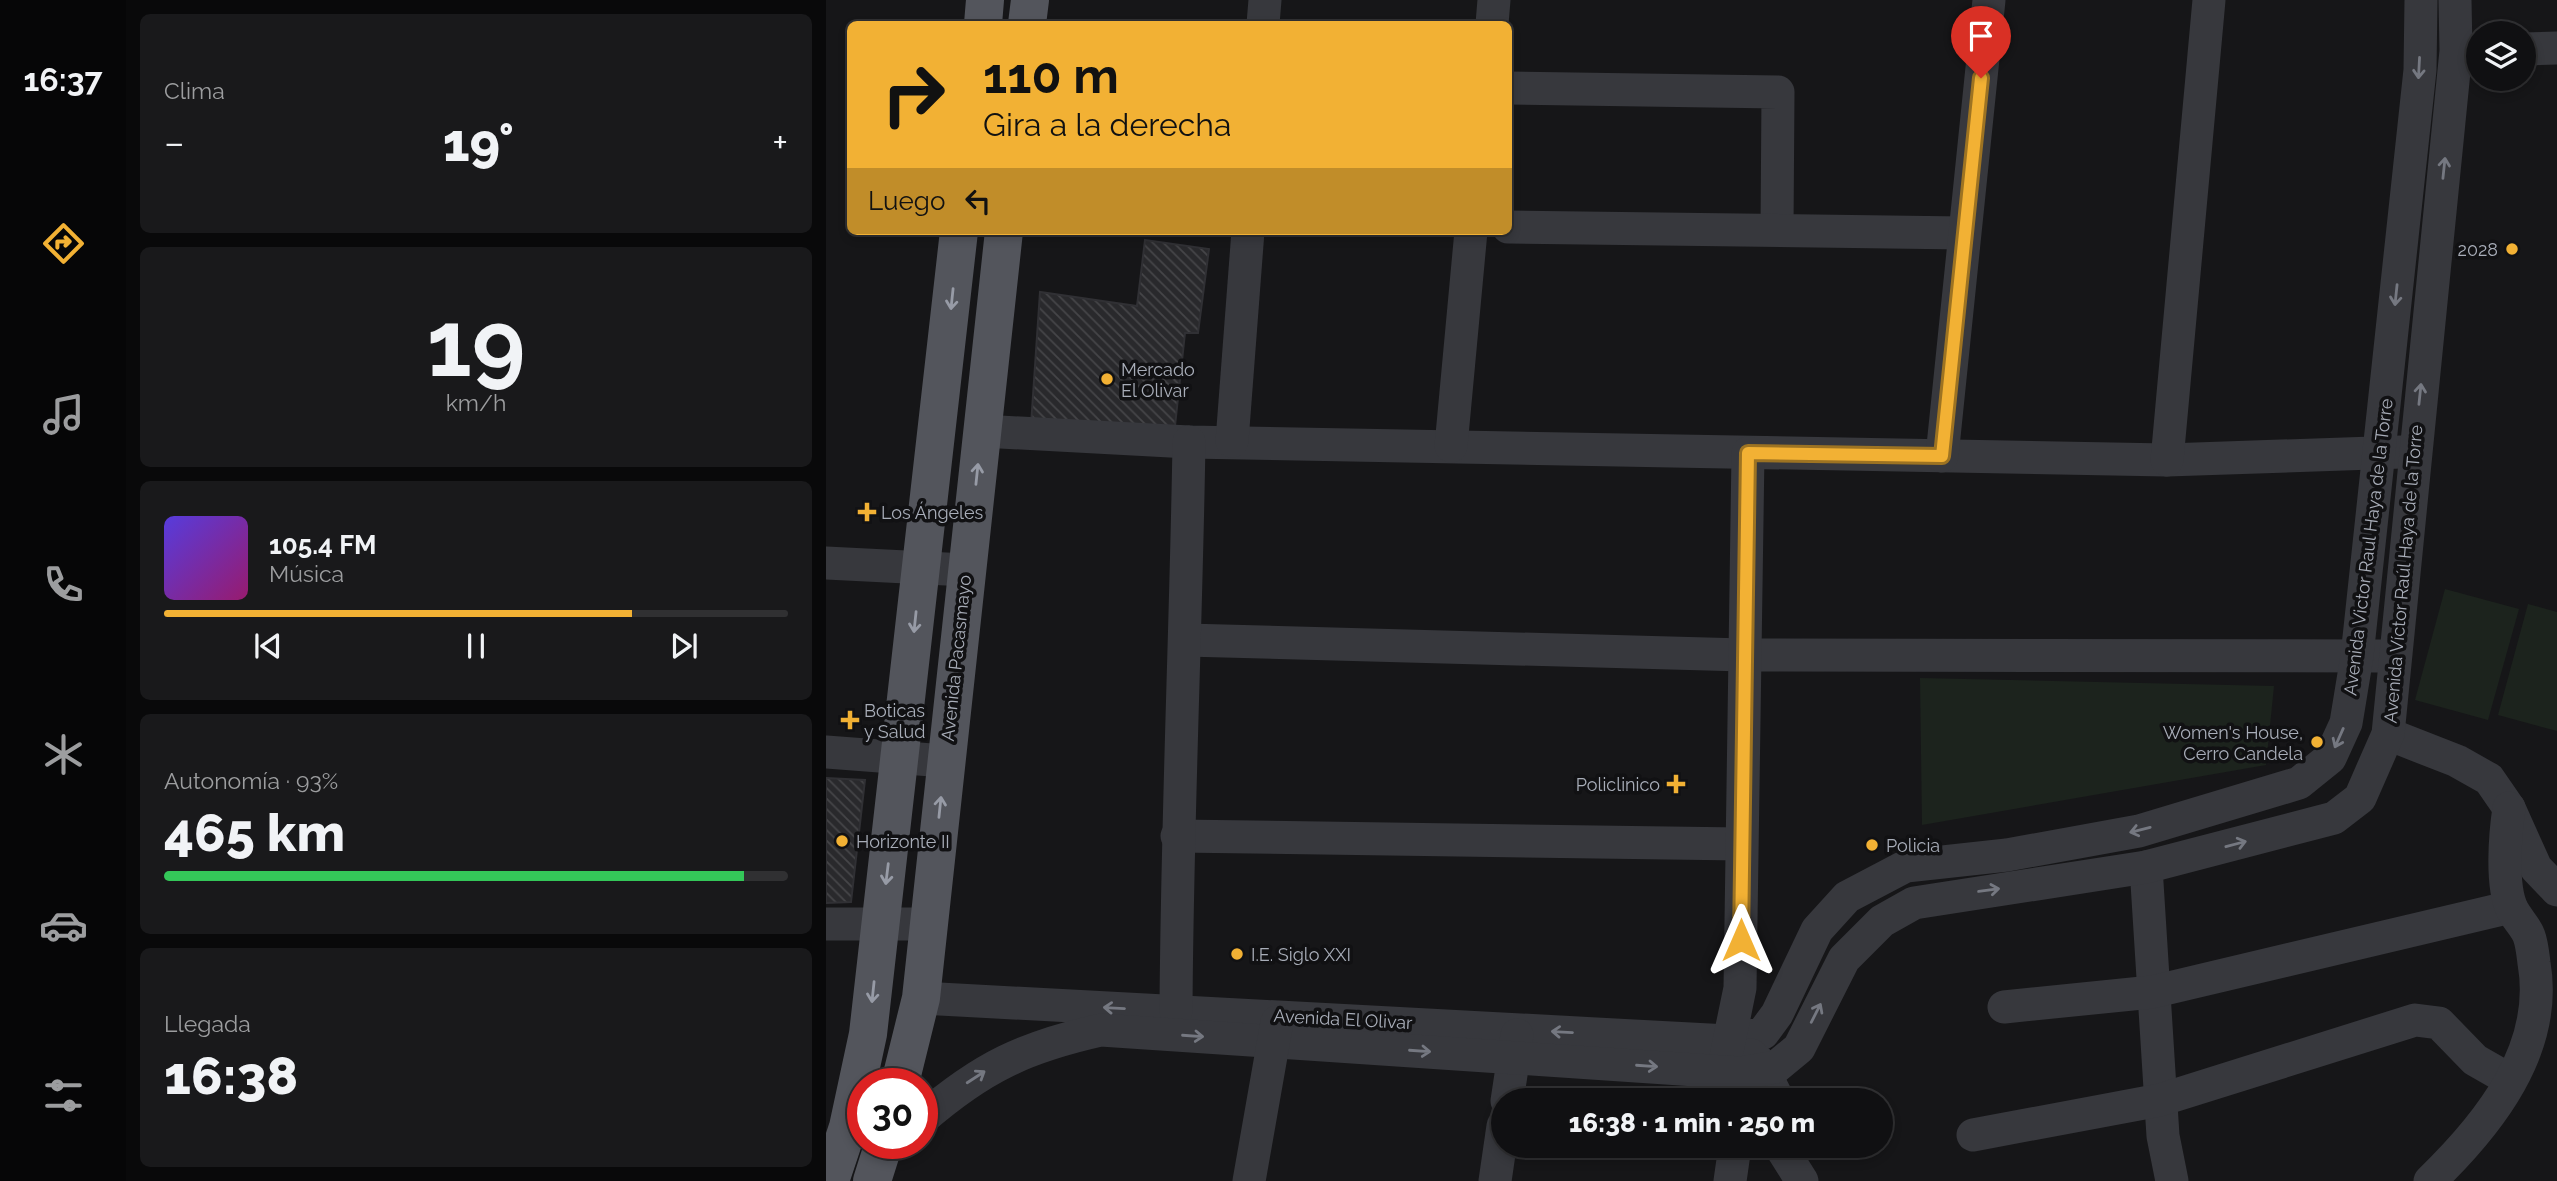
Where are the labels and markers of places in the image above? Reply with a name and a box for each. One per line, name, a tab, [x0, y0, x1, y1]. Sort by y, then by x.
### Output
pin	[1951, 6, 2011, 78]
place label: 2028	[2458, 239, 2498, 260]
marker: 2028	[2504, 241, 2520, 257]
place label: Mercado El Olivar	[1121, 359, 1195, 401]
marker: Mercado El Olivar	[1099, 371, 1115, 387]
place label: Los Ángeles	[881, 501, 984, 523]
marker: Los Ángeles	[859, 504, 875, 520]
place label: Boticas y Salud	[864, 700, 925, 742]
marker: Boticas y Salud	[842, 712, 858, 728]
place label: Women's House, Cerro Candela	[2163, 722, 2303, 764]
marker: Women's House, Cerro Candela	[2309, 734, 2325, 750]
place label: Policlinico	[1576, 774, 1660, 795]
marker: Policlinico	[1666, 774, 1686, 794]
place label: Horizonte II	[856, 831, 950, 852]
marker: Horizonte II	[834, 833, 850, 849]
place label: Policia	[1886, 835, 1940, 856]
marker: Policia	[1864, 837, 1880, 853]
place label: I.E. Siglo XXI	[1251, 944, 1351, 965]
marker: I.E. Siglo XXI	[1229, 946, 1245, 962]

